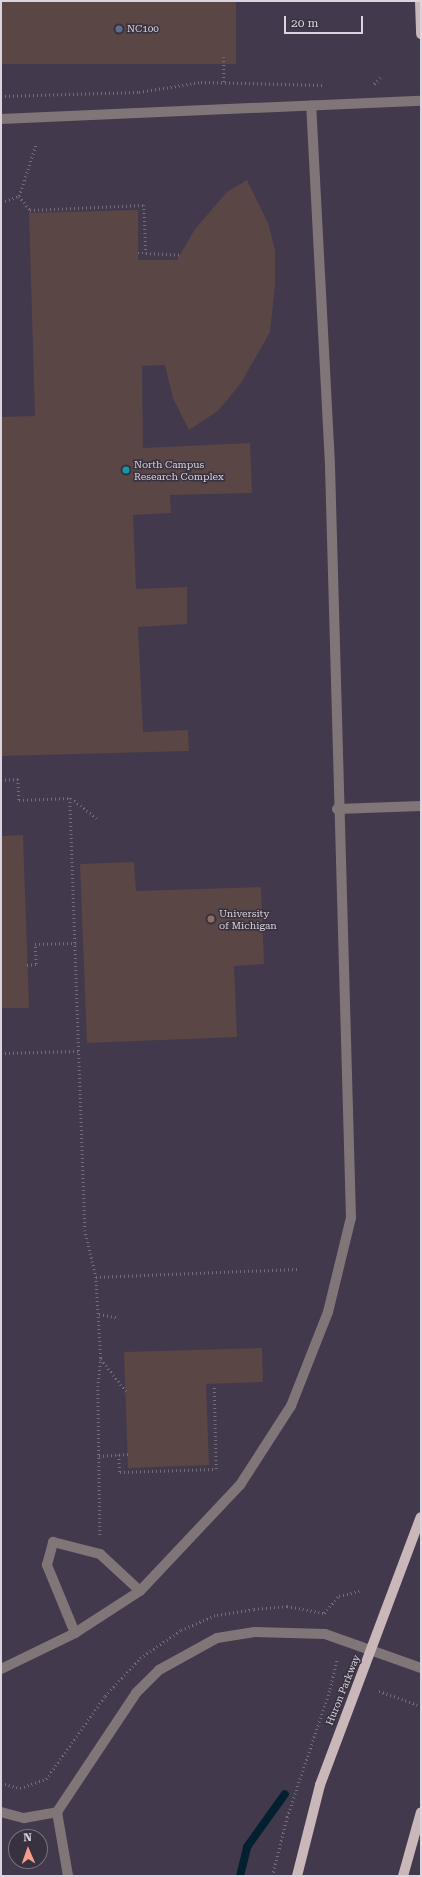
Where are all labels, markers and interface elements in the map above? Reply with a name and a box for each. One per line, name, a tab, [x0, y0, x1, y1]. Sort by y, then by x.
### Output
scale bar	[286, 8, 365, 34]
text: 20 m	[291, 16, 318, 30]
place label: NC100	[127, 23, 159, 35]
marker: NC100	[114, 24, 124, 34]
place label: North Campus Research Complex	[134, 458, 224, 482]
marker: North Campus Research Complex	[121, 465, 131, 475]
place label: University of Michigan	[219, 907, 277, 930]
marker: University of Michigan	[206, 914, 216, 924]
street label: Huron Parkway	[323, 1653, 363, 1727]
north arrow	[8, 1829, 48, 1869]
text: N	[23, 1831, 32, 1844]

